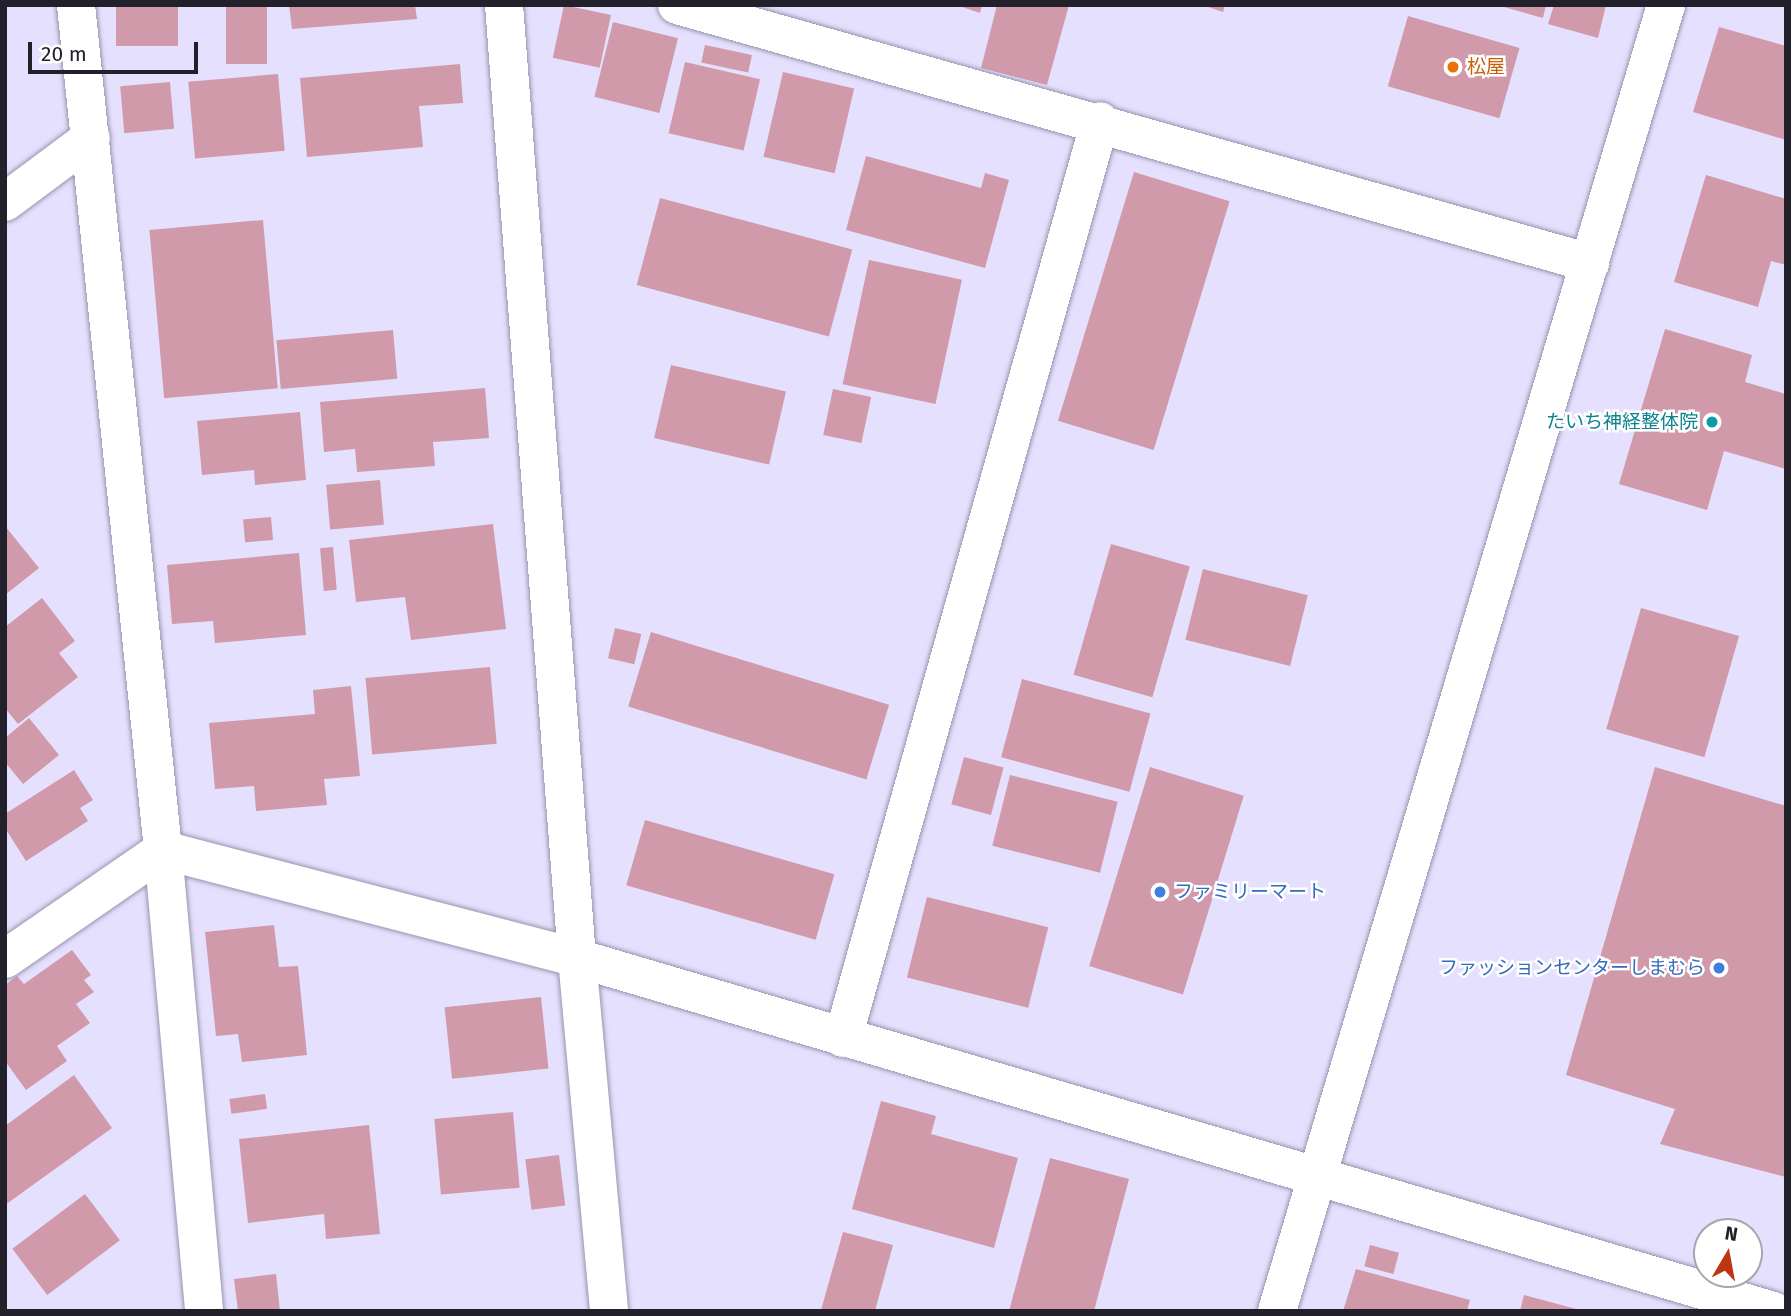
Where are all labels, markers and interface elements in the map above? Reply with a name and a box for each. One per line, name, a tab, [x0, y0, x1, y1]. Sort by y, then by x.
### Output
scale bar	[32, 28, 201, 72]
text: 20 m	[41, 41, 87, 67]
place label: 松屋	[1467, 56, 1505, 78]
marker: 松屋	[1445, 59, 1461, 75]
place label: たいち神経整体院	[1546, 411, 1698, 433]
marker: たいち神経整体院	[1704, 414, 1720, 430]
place label: ファミリーマート	[1174, 881, 1326, 903]
marker: ファミリーマート	[1152, 884, 1168, 900]
place label: ファッションセンターしまむら	[1439, 957, 1705, 979]
marker: ファッションセンターしまむら	[1711, 960, 1727, 976]
north arrow	[1693, 1218, 1763, 1288]
text: N	[1723, 1221, 1740, 1246]

